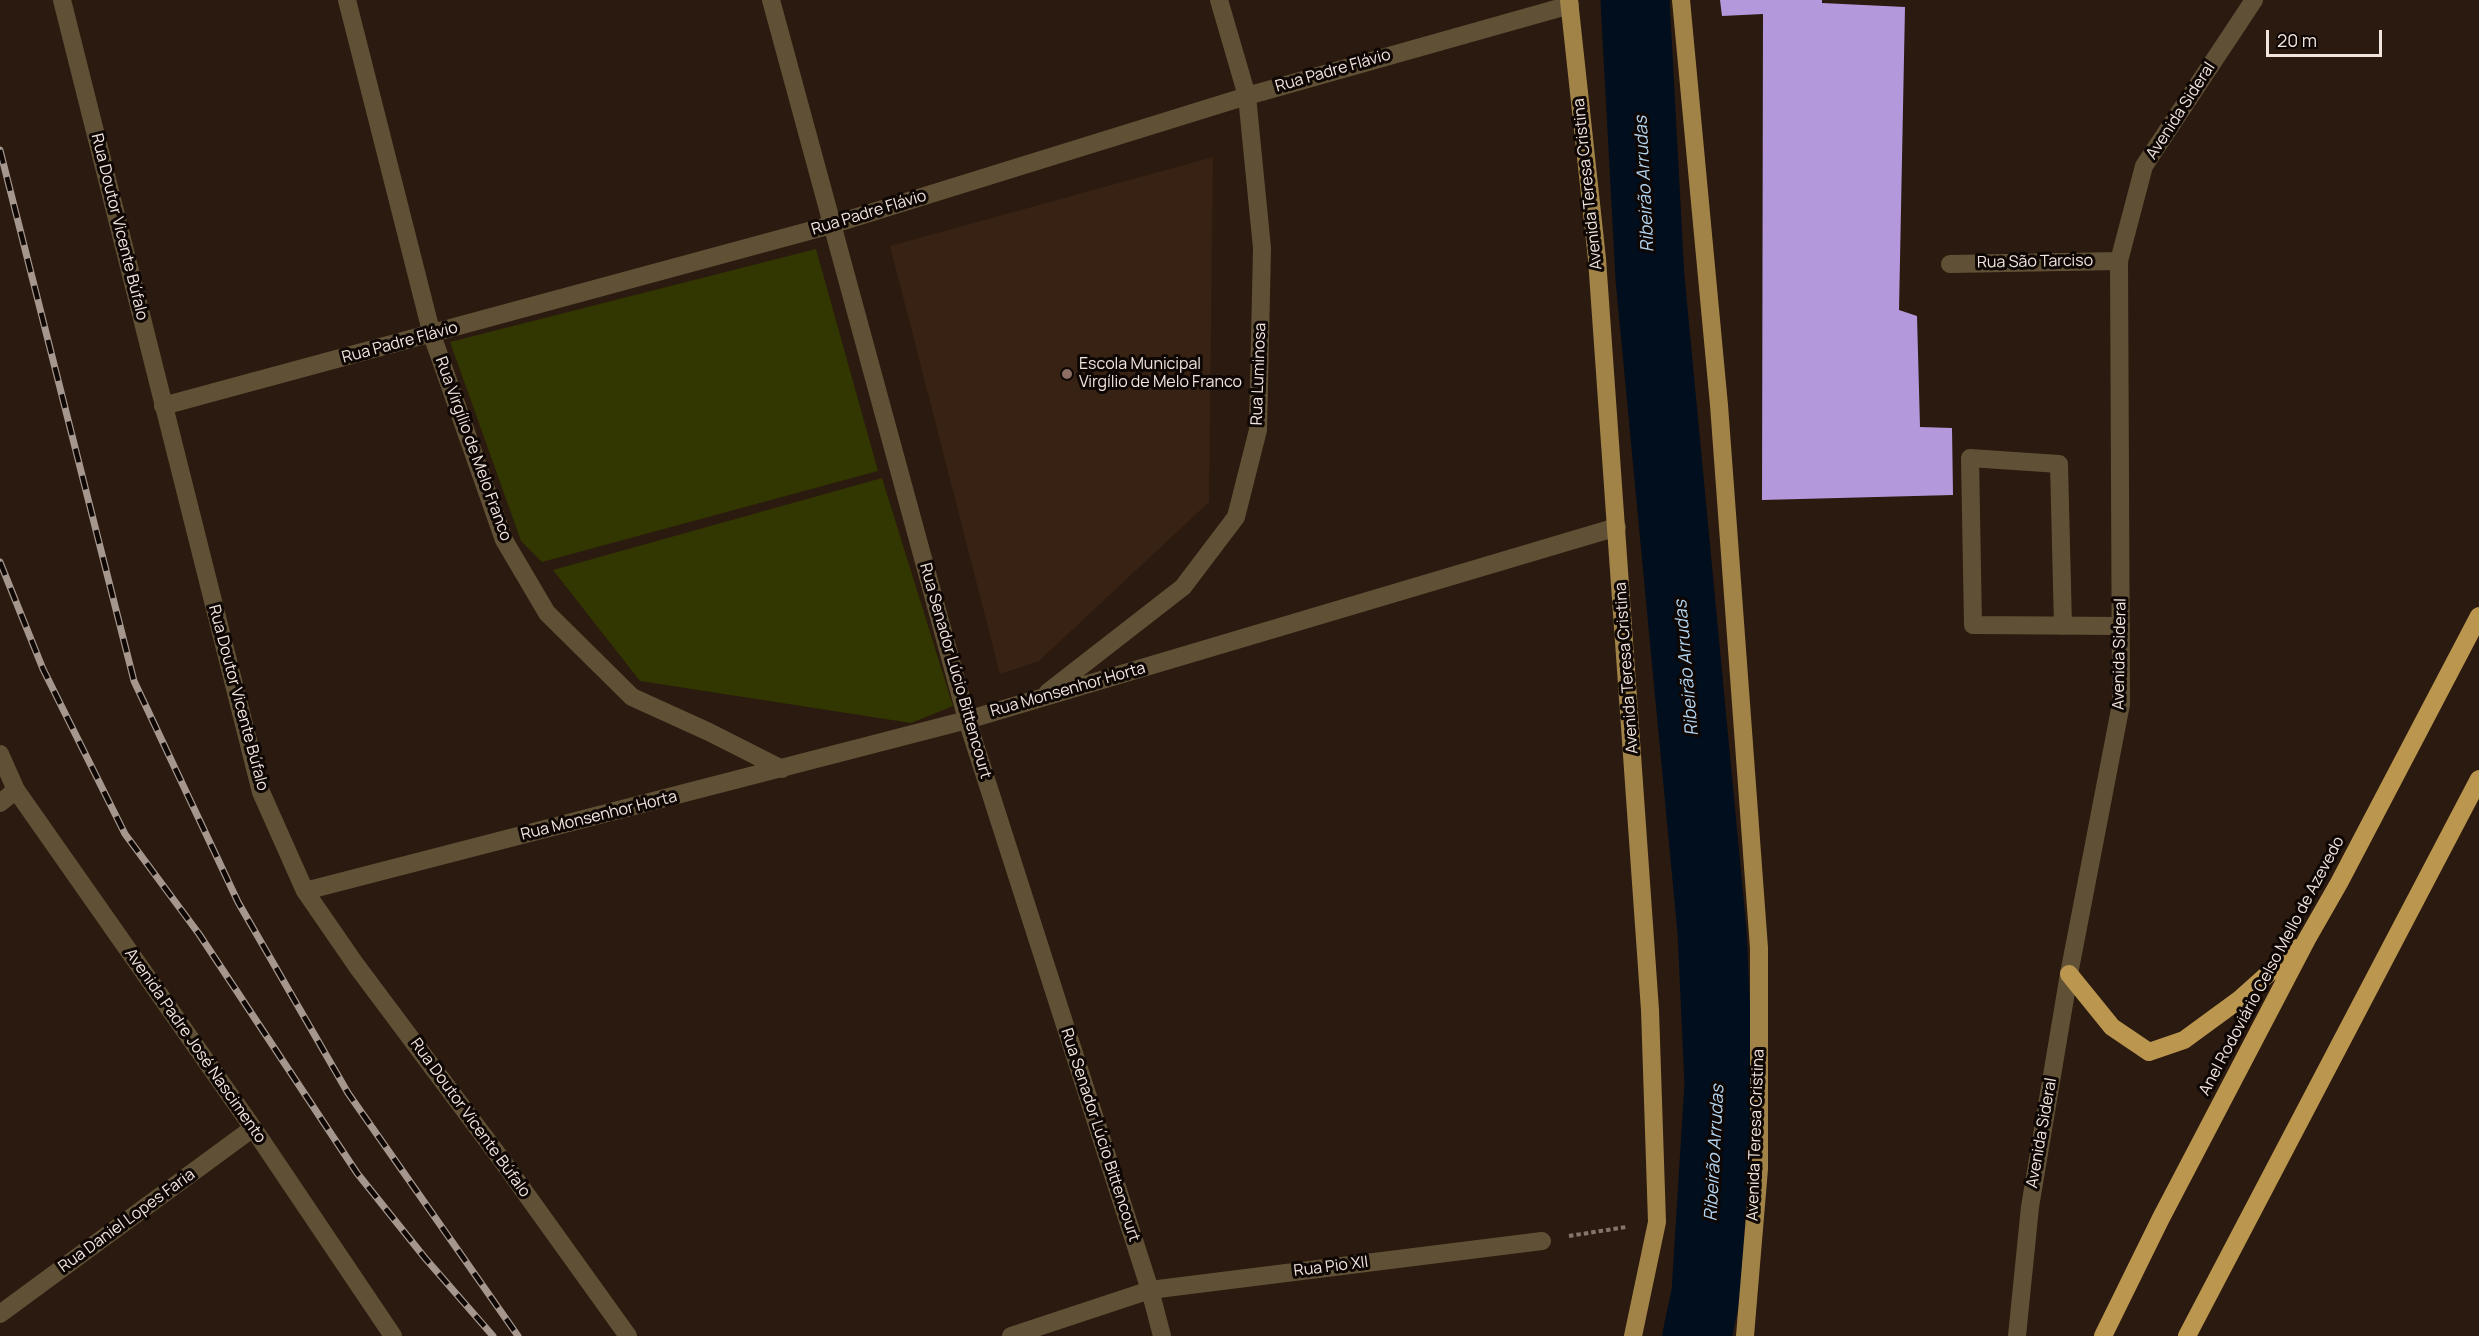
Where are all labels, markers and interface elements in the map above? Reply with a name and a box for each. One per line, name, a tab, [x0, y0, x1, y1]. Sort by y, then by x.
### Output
scale bar	[2269, 18, 2384, 56]
text: 20 m	[2277, 28, 2317, 52]
street label: Rua Padre Flávio	[1273, 45, 1393, 97]
street label: Avenida Sideral	[2143, 59, 2219, 163]
street label: Avenida Teresa Cristina	[1569, 97, 1607, 271]
water label: Ribeirão Arrudas	[1631, 115, 1659, 253]
street label: Rua Doutor Vicente Búfalo	[86, 132, 152, 322]
street label: Rua Padre Flávio	[809, 186, 929, 240]
street label: Rua São Tarciso	[1977, 251, 2093, 273]
street label: Rua Padre Flávio	[340, 318, 460, 368]
street label: Rua Luminosa	[1248, 322, 1270, 426]
street label: Rua Virgílio de Melo Franco	[431, 354, 515, 544]
place label: Escola Municipal Virgílio de Melo Franco	[1079, 355, 1242, 393]
marker: Escola Municipal Virgílio de Melo Franco	[1060, 367, 1074, 381]
street label: Rua Senador Lúcio Bittencourt	[915, 561, 995, 781]
street label: Avenida Teresa Cristina	[1611, 581, 1643, 755]
street label: Avenida Sideral	[2109, 598, 2131, 710]
water label: Ribeirão Arrudas	[1670, 599, 1704, 737]
street label: Rua Doutor Vicente Búfalo	[204, 603, 272, 793]
street label: Rua Monsenhor Horta	[988, 659, 1148, 721]
street label: Rua Monsenhor Horta	[519, 787, 679, 845]
street label: Anel Rodoviário Celso Mello de Azevedo	[2195, 833, 2349, 1099]
street label: Avenida Padre José Nascimento	[120, 945, 270, 1147]
street label: Rua Senador Lúcio Bittencourt	[1056, 1026, 1144, 1244]
street label: Rua Doutor Vicente Búfalo	[406, 1035, 534, 1201]
street label: Avenida Teresa Cristina	[1743, 1049, 1769, 1221]
street label: Avenida Sideral	[2023, 1076, 2061, 1190]
water label: Ribeirão Arrudas	[1701, 1084, 1729, 1222]
street label: Rua Daniel Lopes Faria	[55, 1165, 199, 1277]
street label: Rua Pio XII	[1293, 1253, 1369, 1281]

